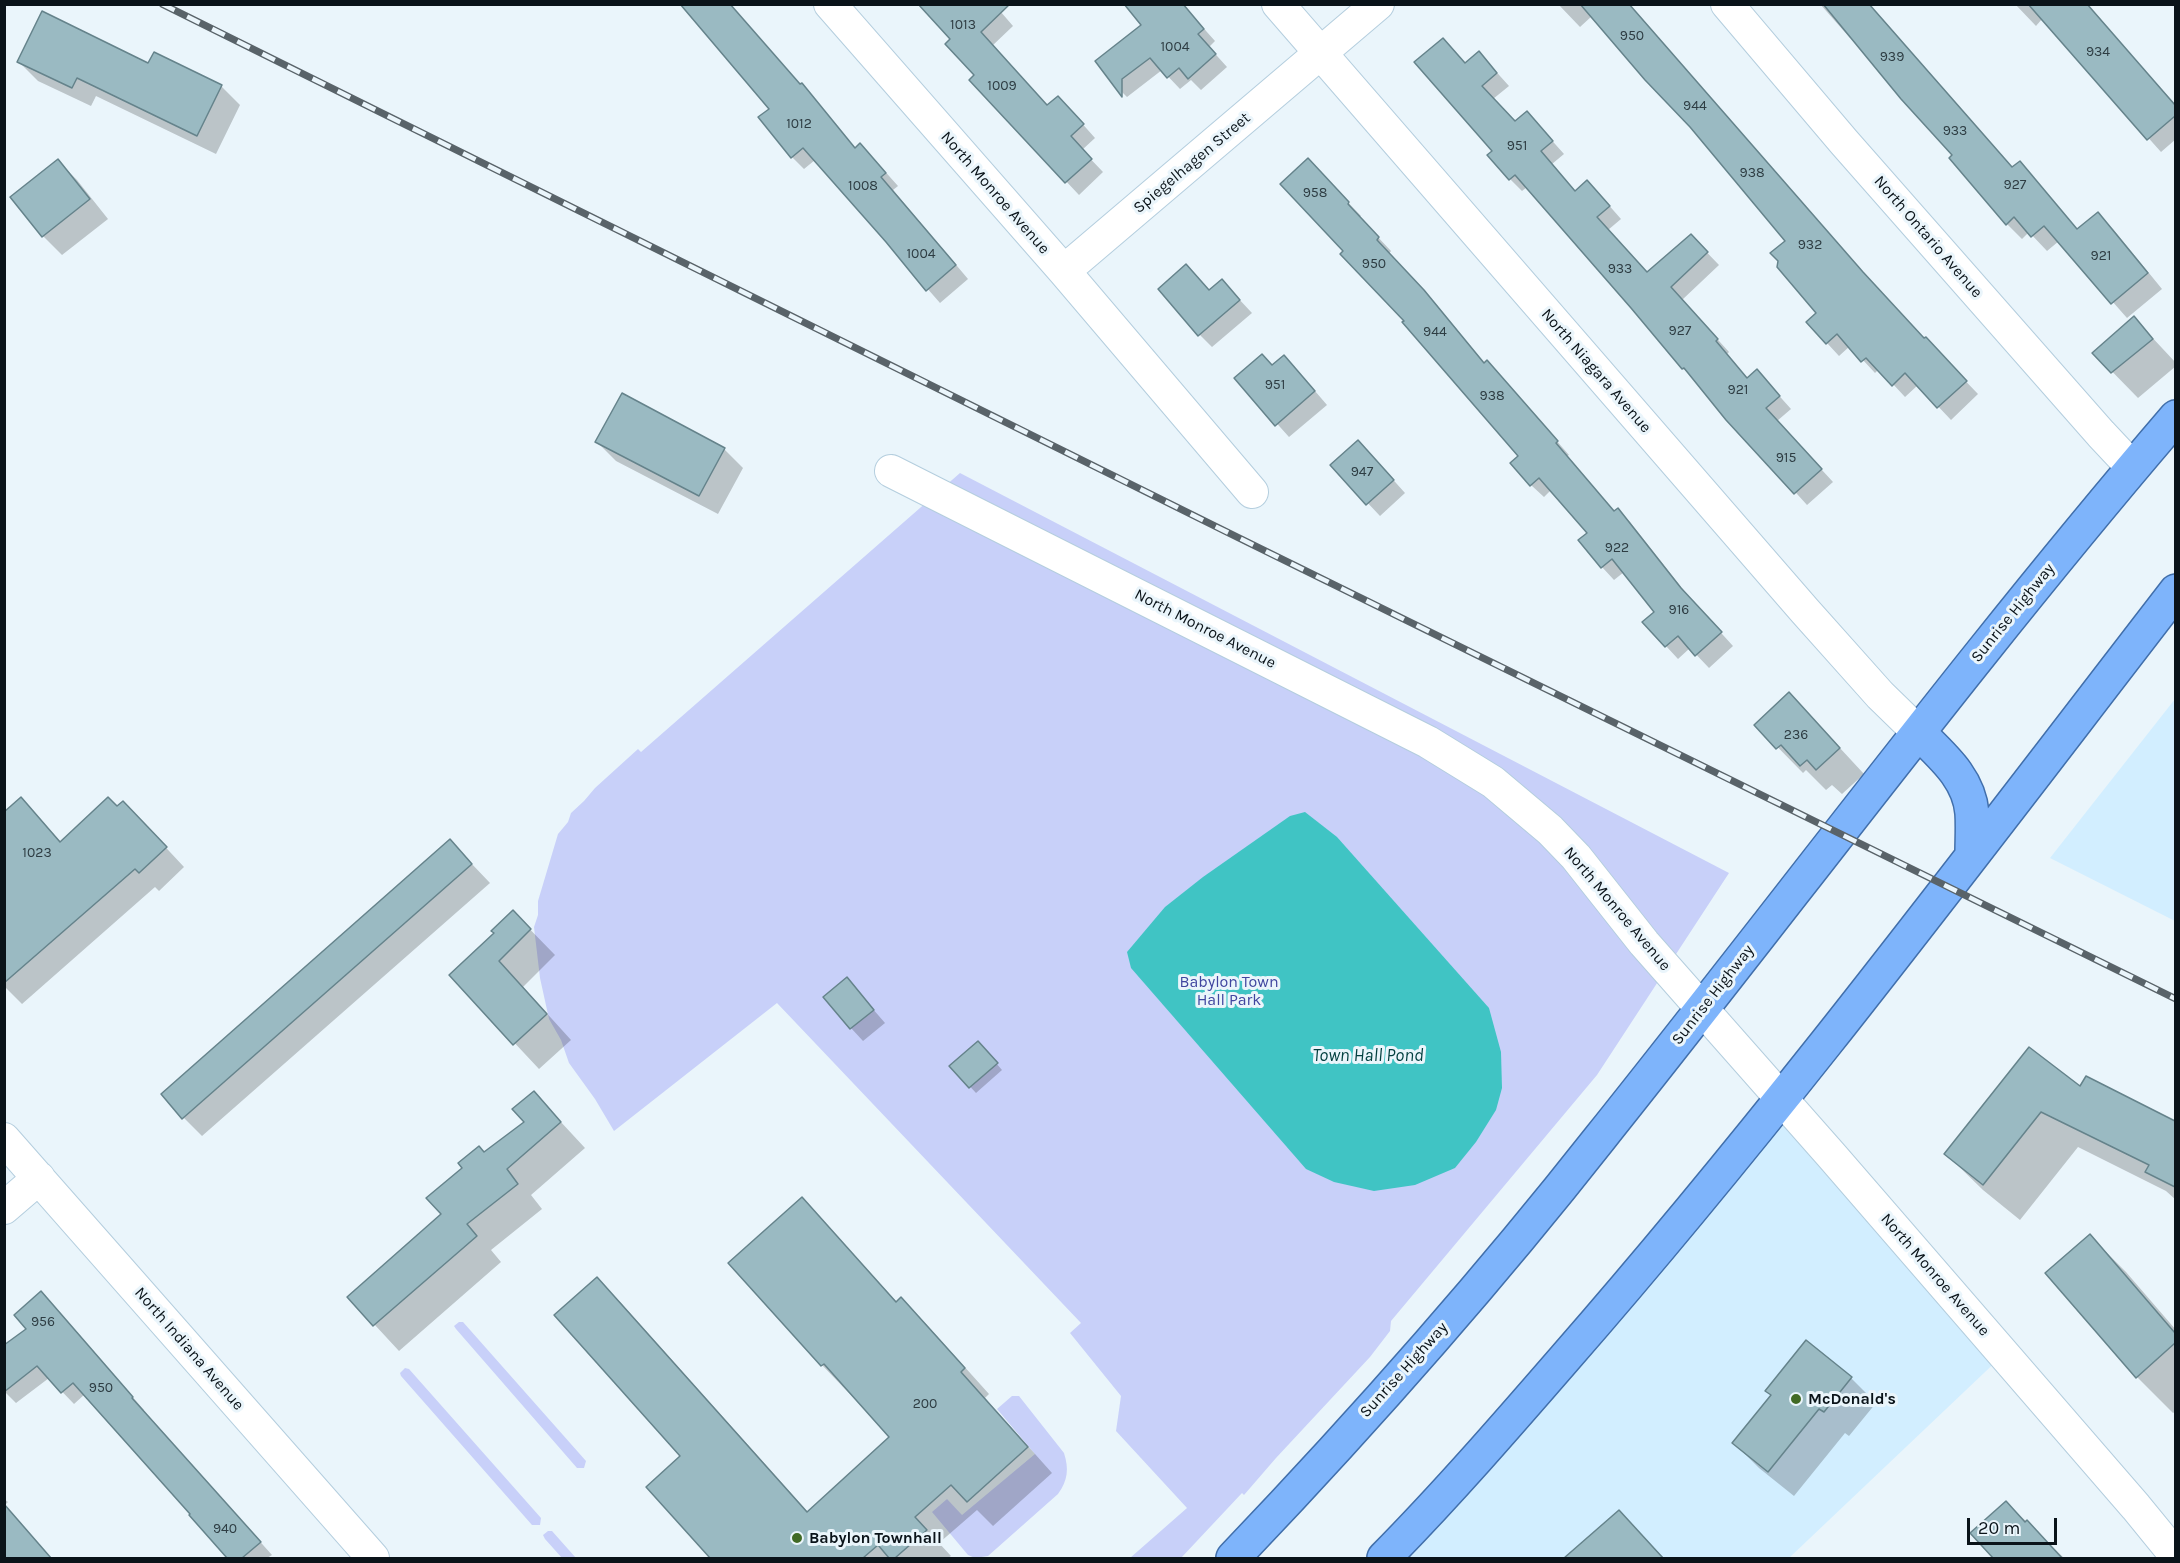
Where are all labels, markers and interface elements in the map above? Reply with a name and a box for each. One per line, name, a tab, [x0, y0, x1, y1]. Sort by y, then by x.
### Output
house number: 1013	[950, 17, 976, 33]
house number: 950	[1620, 28, 1644, 44]
house number: 1004	[1160, 39, 1190, 55]
house number: 934	[2086, 44, 2110, 60]
house number: 939	[1880, 49, 1904, 65]
house number: 1009	[987, 78, 1017, 94]
house number: 944	[1683, 98, 1707, 114]
street label: Spiegelhagen Street	[1130, 108, 1254, 218]
house number: 1012	[786, 116, 812, 132]
house number: 933	[1943, 123, 1967, 139]
street label: North Monroe Avenue	[937, 128, 1053, 258]
house number: 951	[1507, 138, 1527, 154]
house number: 938	[1740, 165, 1764, 181]
street label: North Ontario Avenue	[1870, 172, 1986, 302]
house number: 927	[2004, 177, 2026, 193]
house number: 1008	[848, 178, 878, 194]
house number: 958	[1303, 185, 1327, 201]
house number: 932	[1798, 237, 1822, 253]
house number: 1004	[906, 246, 936, 262]
house number: 921	[2091, 248, 2111, 264]
house number: 950	[1362, 256, 1386, 272]
house number: 933	[1608, 261, 1632, 277]
street label: North Niagara Avenue	[1537, 305, 1655, 437]
house number: 927	[1669, 323, 1691, 339]
house number: 944	[1423, 324, 1447, 340]
house number: 951	[1265, 377, 1285, 393]
house number: 921	[1728, 382, 1748, 398]
house number: 938	[1480, 388, 1504, 404]
house number: 915	[1776, 450, 1796, 466]
house number: 947	[1351, 464, 1373, 480]
house number: 922	[1605, 540, 1629, 556]
street label: Sunrise Highway	[1967, 560, 2059, 666]
street label: North Monroe Avenue	[1131, 585, 1279, 673]
house number: 916	[1669, 602, 1689, 618]
house number: 236	[1784, 727, 1808, 743]
street label: North Monroe Avenue	[1559, 843, 1675, 975]
house number: 1023	[22, 845, 52, 861]
street label: Sunrise Highway	[1668, 941, 1758, 1049]
park label: Babylon Town Hall Park	[1179, 972, 1279, 1010]
water label: Town Hall Pond	[1312, 1045, 1424, 1067]
street label: North Monroe Avenue	[1877, 1210, 1993, 1340]
street label: North Indiana Avenue	[130, 1283, 248, 1415]
house number: 956	[31, 1314, 55, 1330]
street label: Sunrise Highway	[1356, 1318, 1452, 1422]
house number: 950	[89, 1380, 113, 1396]
place label: McDonald's	[1808, 1389, 1896, 1409]
marker: McDonald's	[1789, 1392, 1803, 1406]
house number: 200	[913, 1396, 937, 1412]
scale bar	[1970, 1506, 2060, 1544]
text: 20 m	[1978, 1517, 2020, 1539]
house number: 940	[213, 1521, 237, 1537]
place label: Babylon Townhall	[809, 1528, 942, 1548]
marker: Babylon Townhall	[790, 1531, 804, 1545]

